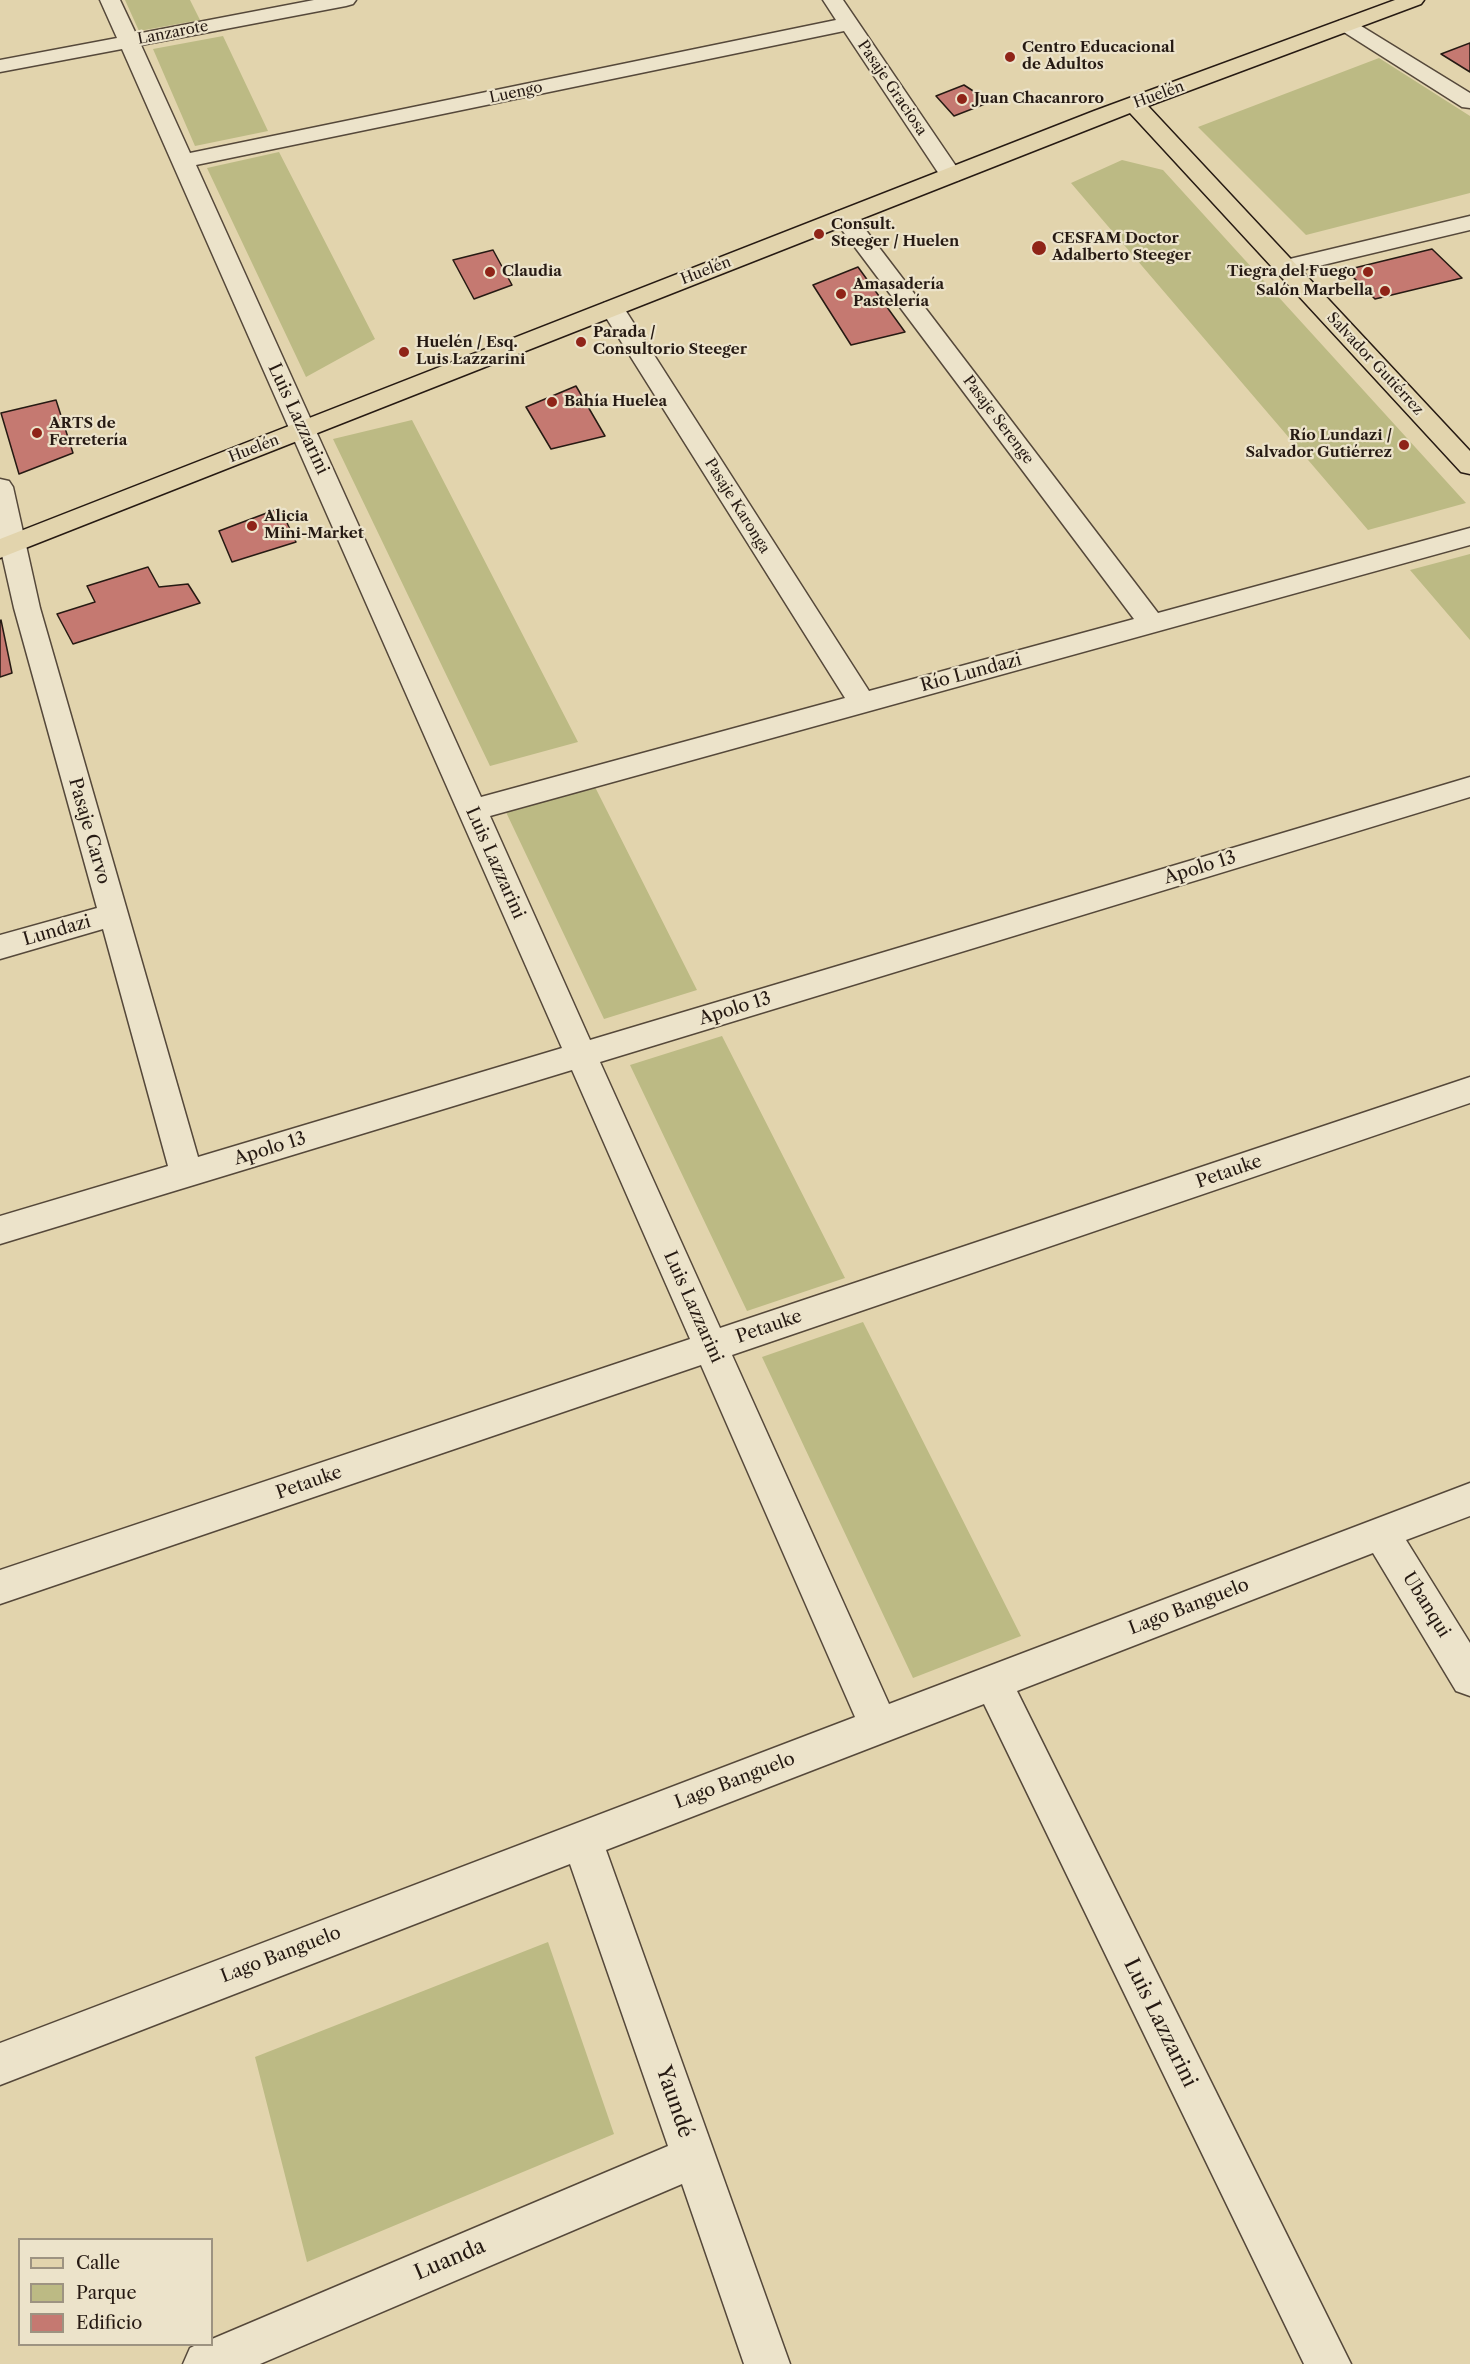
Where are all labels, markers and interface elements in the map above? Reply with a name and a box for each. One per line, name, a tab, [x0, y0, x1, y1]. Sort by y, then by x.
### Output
street label: Lanzarote	[136, 17, 210, 49]
street label: Pasaje Graciosa	[853, 37, 931, 139]
place label: Centro Educacional de Adultos	[1022, 39, 1175, 74]
marker: Centro Educacional de Adultos	[1003, 50, 1017, 64]
street label: Huelén	[1131, 78, 1187, 112]
street label: Luengo	[488, 79, 544, 107]
place label: Juan Chacanroro	[974, 90, 1104, 108]
marker: Juan Chacanroro	[955, 92, 969, 106]
place label: Consult. Steeger / Huelen	[831, 216, 959, 251]
marker: Consult. Steeger / Huelen	[812, 227, 826, 241]
place label: CESFAM Doctor Adalberto Steeger	[1052, 230, 1191, 265]
marker: CESFAM Doctor Adalberto Steeger	[1030, 239, 1048, 257]
street label: Huelén	[678, 253, 734, 289]
place label: Claudia	[502, 263, 562, 281]
place label: Tiegra del Fuego	[1227, 263, 1356, 281]
marker: Claudia	[483, 265, 497, 279]
marker: Tiegra del Fuego	[1361, 265, 1375, 279]
place label: Amasadería Pastelería	[853, 276, 944, 311]
place label: Salón Marbella	[1256, 282, 1373, 300]
marker: Salón Marbella	[1378, 284, 1392, 298]
marker: Amasadería Pastelería	[834, 287, 848, 301]
street label: Salvador Gutiérrez	[1323, 309, 1427, 419]
place label: Parada / Consultorio Steeger	[593, 324, 747, 359]
place label: Huelén / Esq. Luis Lazzarini	[416, 334, 525, 369]
marker: Parada / Consultorio Steeger	[574, 335, 588, 349]
marker: Huelén / Esq. Luis Lazzarini	[397, 345, 411, 359]
street label: Luis Lazzarini	[263, 360, 333, 478]
street label: Pasaje Serenge	[959, 372, 1037, 468]
place label: Bahía Huelea	[564, 393, 667, 411]
marker: Bahía Huelea	[545, 395, 559, 409]
place label: ARTS de Ferretería	[49, 415, 127, 450]
marker: ARTS de Ferretería	[30, 426, 44, 440]
place label: Río Lundazi / Salvador Gutiérrez	[1246, 427, 1392, 462]
street label: Huelén	[226, 431, 282, 467]
marker: Río Lundazi / Salvador Gutiérrez	[1397, 438, 1411, 452]
street label: Pasaje Karonga	[701, 455, 773, 557]
place label: Alicia Mini-Market	[264, 508, 364, 543]
marker: Alicia Mini-Market	[245, 519, 259, 533]
street label: Río Lundazi	[918, 649, 1024, 697]
street label: Pasaje Carvo	[64, 775, 114, 887]
street label: Luis Lazzarini	[461, 804, 529, 922]
street label: Apolo 13	[1161, 847, 1239, 889]
street label: Lundazi	[21, 911, 93, 951]
street label: Apolo 13	[696, 988, 774, 1030]
street label: Apolo 13	[231, 1128, 309, 1170]
street label: Petauke	[1193, 1151, 1265, 1193]
street label: Luis Lazzarini	[659, 1248, 727, 1366]
street label: Petauke	[733, 1306, 805, 1348]
street label: Petauke	[273, 1462, 345, 1504]
street label: Ubanqui	[1398, 1568, 1454, 1642]
street label: Lago Banguelo	[1126, 1574, 1252, 1640]
street label: Lago Banguelo	[672, 1748, 798, 1814]
street label: Lago Banguelo	[218, 1922, 344, 1988]
street label: Luis Lazzarini	[1118, 1954, 1202, 2092]
street label: Yaundé	[650, 2063, 698, 2141]
street label: Luanda	[411, 2234, 489, 2286]
legend	[18, 2238, 213, 2346]
text: Calle	[76, 2252, 120, 2274]
text: Parque	[76, 2282, 137, 2304]
text: Edificio	[76, 2312, 142, 2334]

